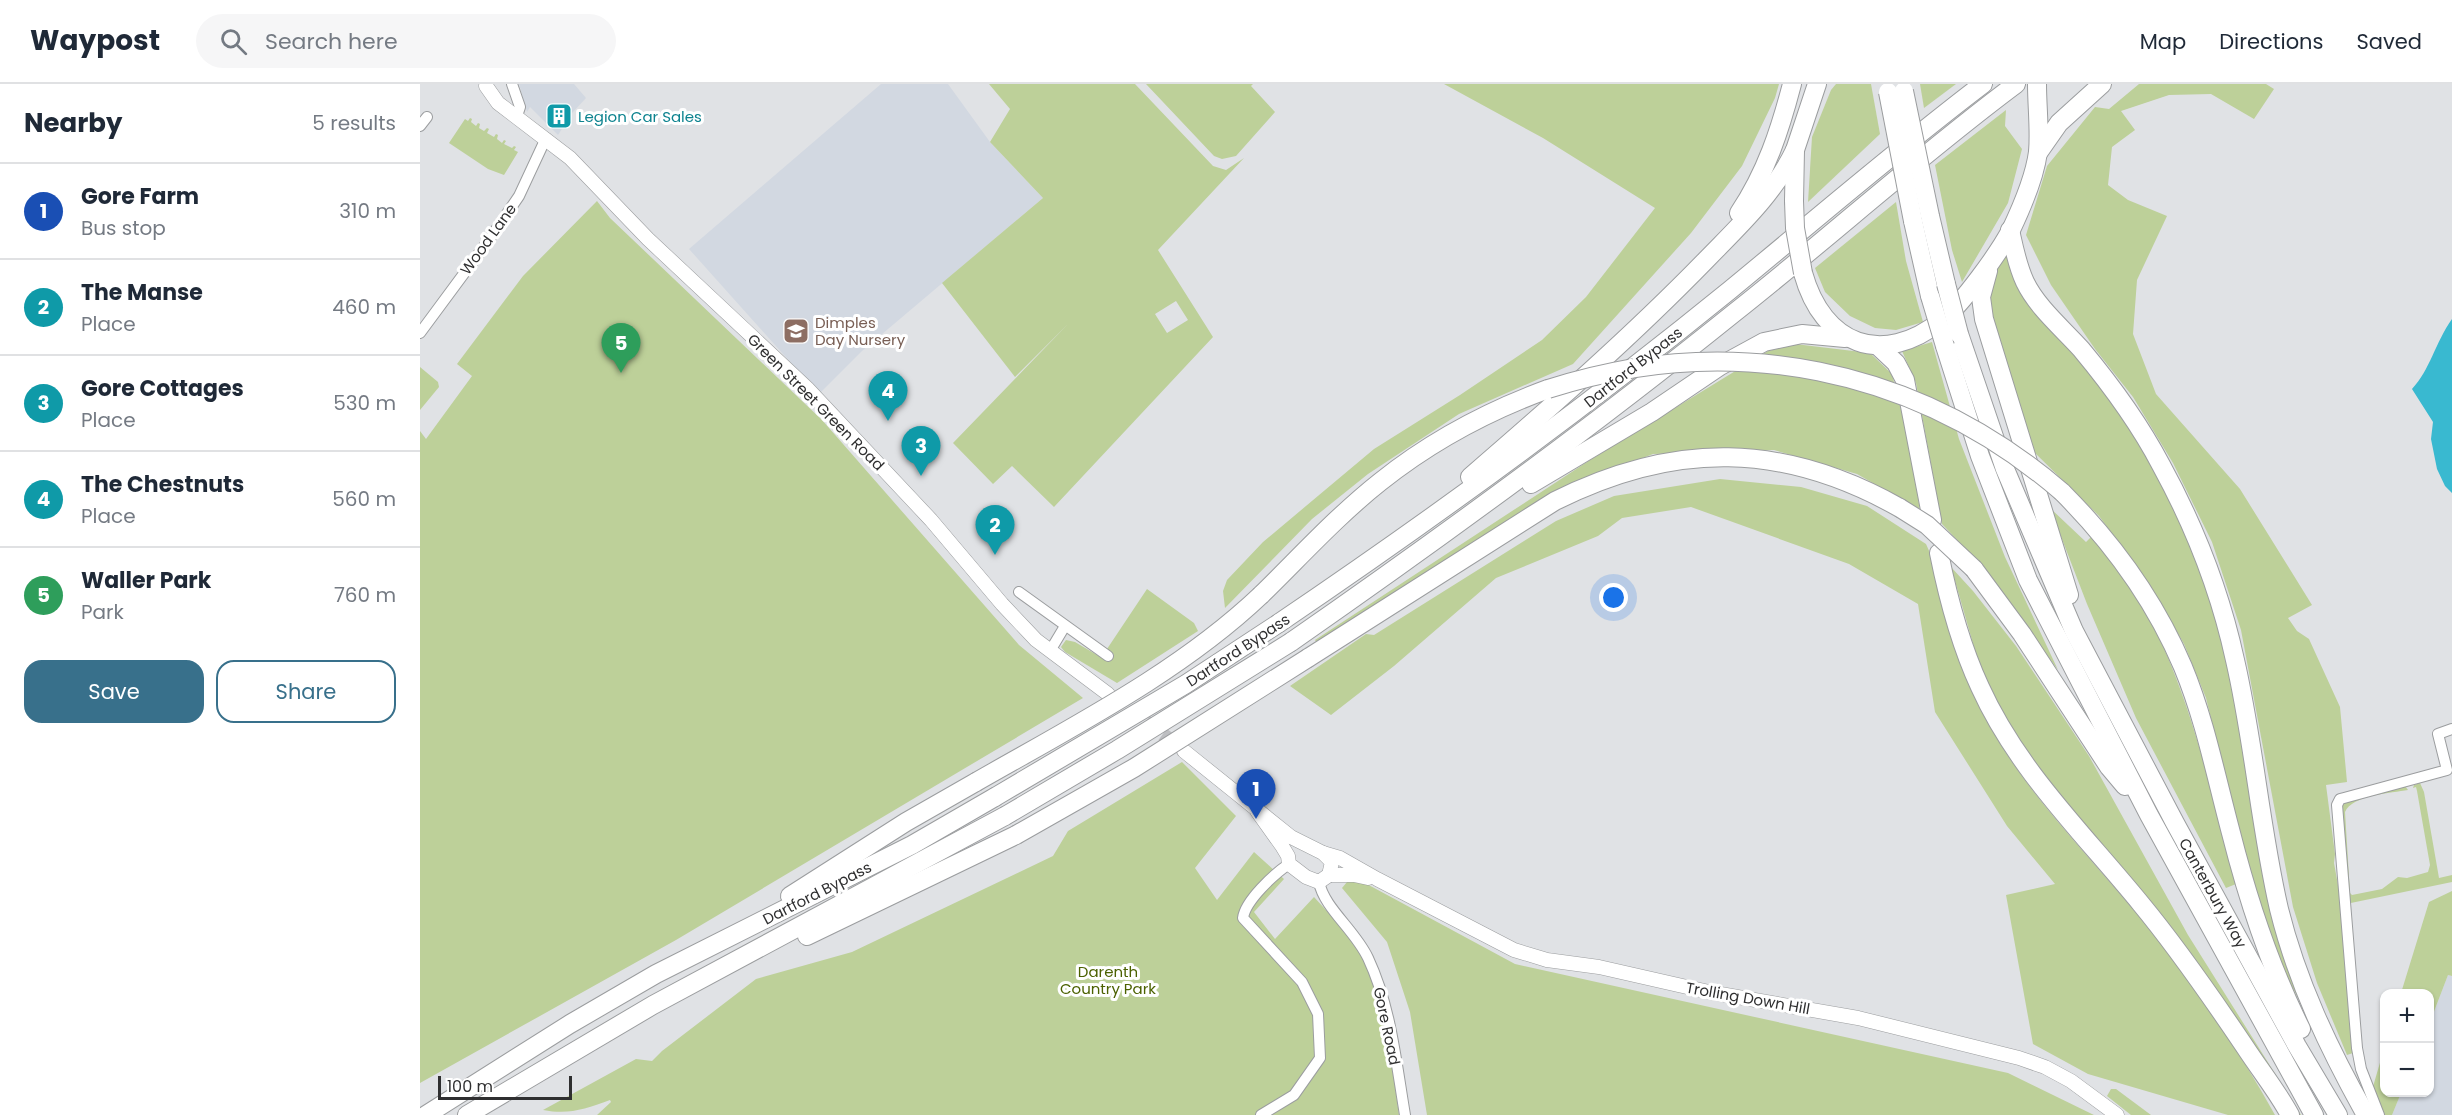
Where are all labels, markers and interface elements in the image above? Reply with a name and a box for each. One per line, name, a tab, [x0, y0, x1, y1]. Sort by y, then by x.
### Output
search box	[196, 14, 616, 68]
text: Waypost	[30, 21, 160, 60]
icon: search	[217, 25, 250, 58]
text: Search here	[265, 26, 398, 57]
text: Map	[2140, 27, 2186, 56]
text: Directions	[2219, 27, 2323, 56]
text: Saved	[2356, 27, 2422, 56]
building icon: Legion Car Sales	[544, 101, 574, 131]
text: Nearby	[24, 105, 122, 141]
place label: Legion Car Sales	[578, 106, 702, 127]
text: 5 results	[312, 109, 396, 137]
text: Gore Farm	[81, 181, 199, 212]
text: 1	[40, 197, 47, 225]
text: 310 m	[339, 197, 396, 225]
street label: Wood Lane	[455, 199, 521, 279]
text: Bus stop	[81, 214, 166, 242]
text: The Manse	[81, 277, 203, 308]
text: 2	[38, 293, 49, 321]
text: 460 m	[332, 293, 396, 321]
text: Place	[81, 310, 136, 338]
place label: Dimples Day Nursery	[815, 312, 906, 350]
school or university icon: Dimples Day Nursery	[781, 316, 811, 346]
street label: Dartford Bypass	[1579, 322, 1687, 412]
pin: 5	[602, 324, 640, 373]
street label: Green Street Green Road	[743, 329, 889, 475]
pin: 4	[868, 372, 908, 421]
text: Gore Cottages	[81, 373, 244, 404]
text: 3	[37, 389, 50, 417]
text: 530 m	[333, 389, 396, 417]
text: Place	[81, 406, 136, 434]
pin: 3	[902, 426, 940, 476]
text: The Chestnuts	[81, 469, 244, 500]
text: 4	[37, 485, 50, 513]
text: 560 m	[332, 485, 396, 513]
text: Place	[81, 502, 136, 530]
pin: 2	[976, 506, 1014, 555]
text: Waller Park	[81, 565, 211, 596]
text: 5	[37, 581, 50, 609]
text: 760 m	[334, 581, 396, 609]
your location	[1599, 583, 1628, 612]
text: Park	[81, 598, 124, 626]
street label: Dartford Bypass	[1182, 609, 1294, 691]
button: Save	[24, 660, 204, 723]
button: Share	[216, 660, 396, 723]
pin: 1	[1236, 770, 1276, 819]
street label: Canterbury Way	[2174, 834, 2252, 952]
street label: Dartford Bypass	[759, 856, 875, 930]
park label: Darenth Country Park	[1060, 961, 1156, 999]
street label: Trolling Down Hill	[1684, 977, 1812, 1019]
street label: Gore Road	[1368, 985, 1406, 1067]
map controls	[2380, 989, 2434, 1097]
button: +	[2380, 989, 2434, 1043]
button: −	[2380, 1043, 2434, 1097]
scale bar	[438, 1073, 572, 1100]
text: 100 m	[447, 1075, 493, 1098]

